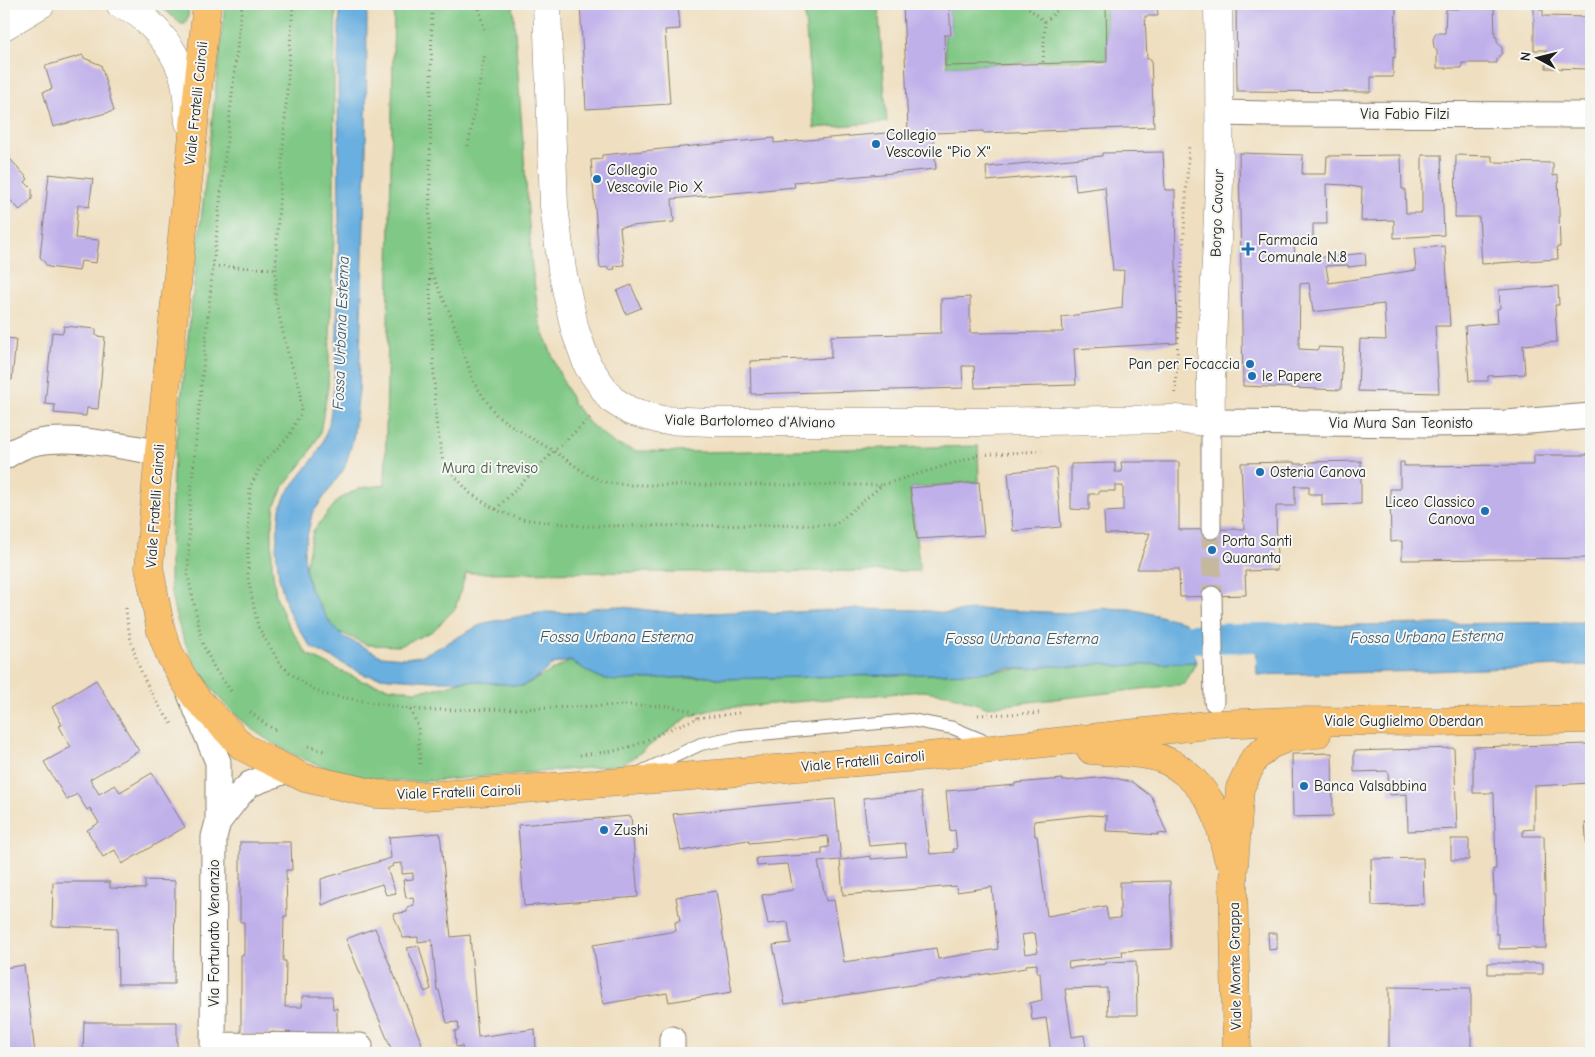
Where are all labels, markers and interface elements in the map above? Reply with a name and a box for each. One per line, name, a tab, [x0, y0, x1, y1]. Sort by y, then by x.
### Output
north arrow	[1512, 32, 1562, 82]
street label: Viale Fratelli Cairoli	[181, 40, 211, 166]
text: N	[1517, 51, 1535, 62]
street label: Via Fabio Filzi	[1360, 105, 1450, 123]
place label: Collegio Vescovile "Pio X"	[886, 126, 991, 161]
marker: Collegio Vescovile "Pio X"	[870, 138, 882, 150]
place label: Collegio Vescovile Pio X	[607, 161, 703, 196]
street label: Borgo Cavour	[1206, 169, 1228, 257]
marker: Collegio Vescovile Pio X	[591, 173, 603, 185]
place label: Farmacia Comunale N.8	[1258, 231, 1347, 266]
marker: Farmacia Comunale N.8	[1242, 243, 1254, 255]
water label: Fossa Urbana Esterna	[329, 256, 353, 410]
place label: Pan per Focaccia	[1128, 355, 1240, 373]
marker: Pan per Focaccia	[1244, 358, 1256, 370]
place label: le Papere	[1262, 367, 1322, 385]
marker: le Papere	[1246, 370, 1258, 382]
street label: Viale Bartolomeo d'Alviano	[665, 411, 835, 431]
street label: Via Mura San Teonisto	[1329, 414, 1473, 432]
street label: Viale Fratelli Cairoli	[142, 443, 168, 569]
park label: Mura di treviso	[442, 459, 538, 477]
place label: Osteria Canova	[1270, 463, 1366, 481]
marker: Osteria Canova	[1254, 466, 1266, 478]
place label: Liceo Classico Canova	[1385, 493, 1475, 528]
marker: Liceo Classico Canova	[1479, 505, 1491, 517]
place label: Porta Santi Quaranta	[1222, 532, 1292, 567]
marker: Porta Santi Quaranta	[1206, 544, 1218, 556]
water label: Fossa Urbana Esterna	[1350, 627, 1504, 647]
water label: Fossa Urbana Esterna	[540, 628, 694, 646]
water label: Fossa Urbana Esterna	[945, 630, 1099, 648]
street label: Viale Guglielmo Oberdan	[1325, 712, 1483, 730]
street label: Viale Fratelli Cairoli	[800, 747, 926, 775]
place label: Banca Valsabbina	[1314, 777, 1427, 795]
marker: Banca Valsabbina	[1298, 780, 1310, 792]
street label: Viale Fratelli Cairoli	[397, 781, 521, 803]
place label: Zushi	[614, 821, 648, 839]
marker: Zushi	[598, 824, 610, 836]
street label: Via Fortunato Venanzio	[205, 859, 223, 1007]
street label: Viale Monte Grappa	[1225, 902, 1245, 1030]

